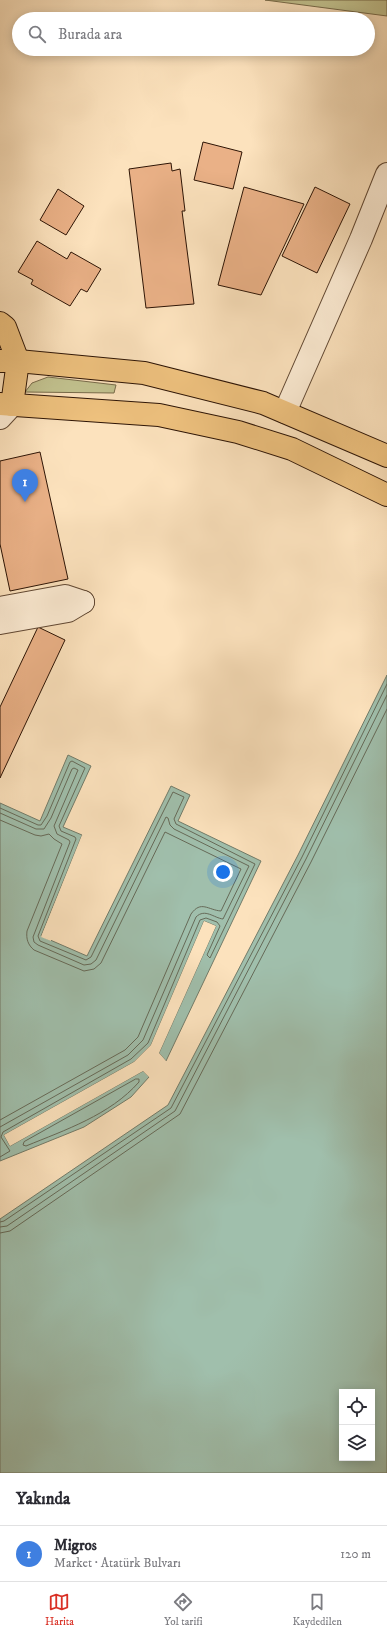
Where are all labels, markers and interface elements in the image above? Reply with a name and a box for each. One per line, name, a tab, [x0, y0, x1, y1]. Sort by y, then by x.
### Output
search box	[12, 12, 375, 56]
icon: search	[26, 23, 48, 45]
text: Burada ara	[58, 25, 122, 44]
pin: 1	[12, 469, 38, 502]
your location	[213, 862, 233, 882]
map controls	[339, 1389, 375, 1461]
button: locate	[339, 1389, 375, 1425]
button: layers	[339, 1425, 375, 1461]
text: Yakında	[16, 1488, 70, 1510]
text: Migros	[54, 1536, 97, 1555]
text: 1	[27, 1546, 31, 1562]
text: 120 m	[340, 1546, 371, 1562]
text: Market · Atatürk Bulvarı	[54, 1555, 181, 1571]
tab: Harita	[45, 1591, 74, 1629]
tab: Yol tarifi	[164, 1591, 203, 1629]
tab: Kaydedilen	[293, 1591, 342, 1629]

